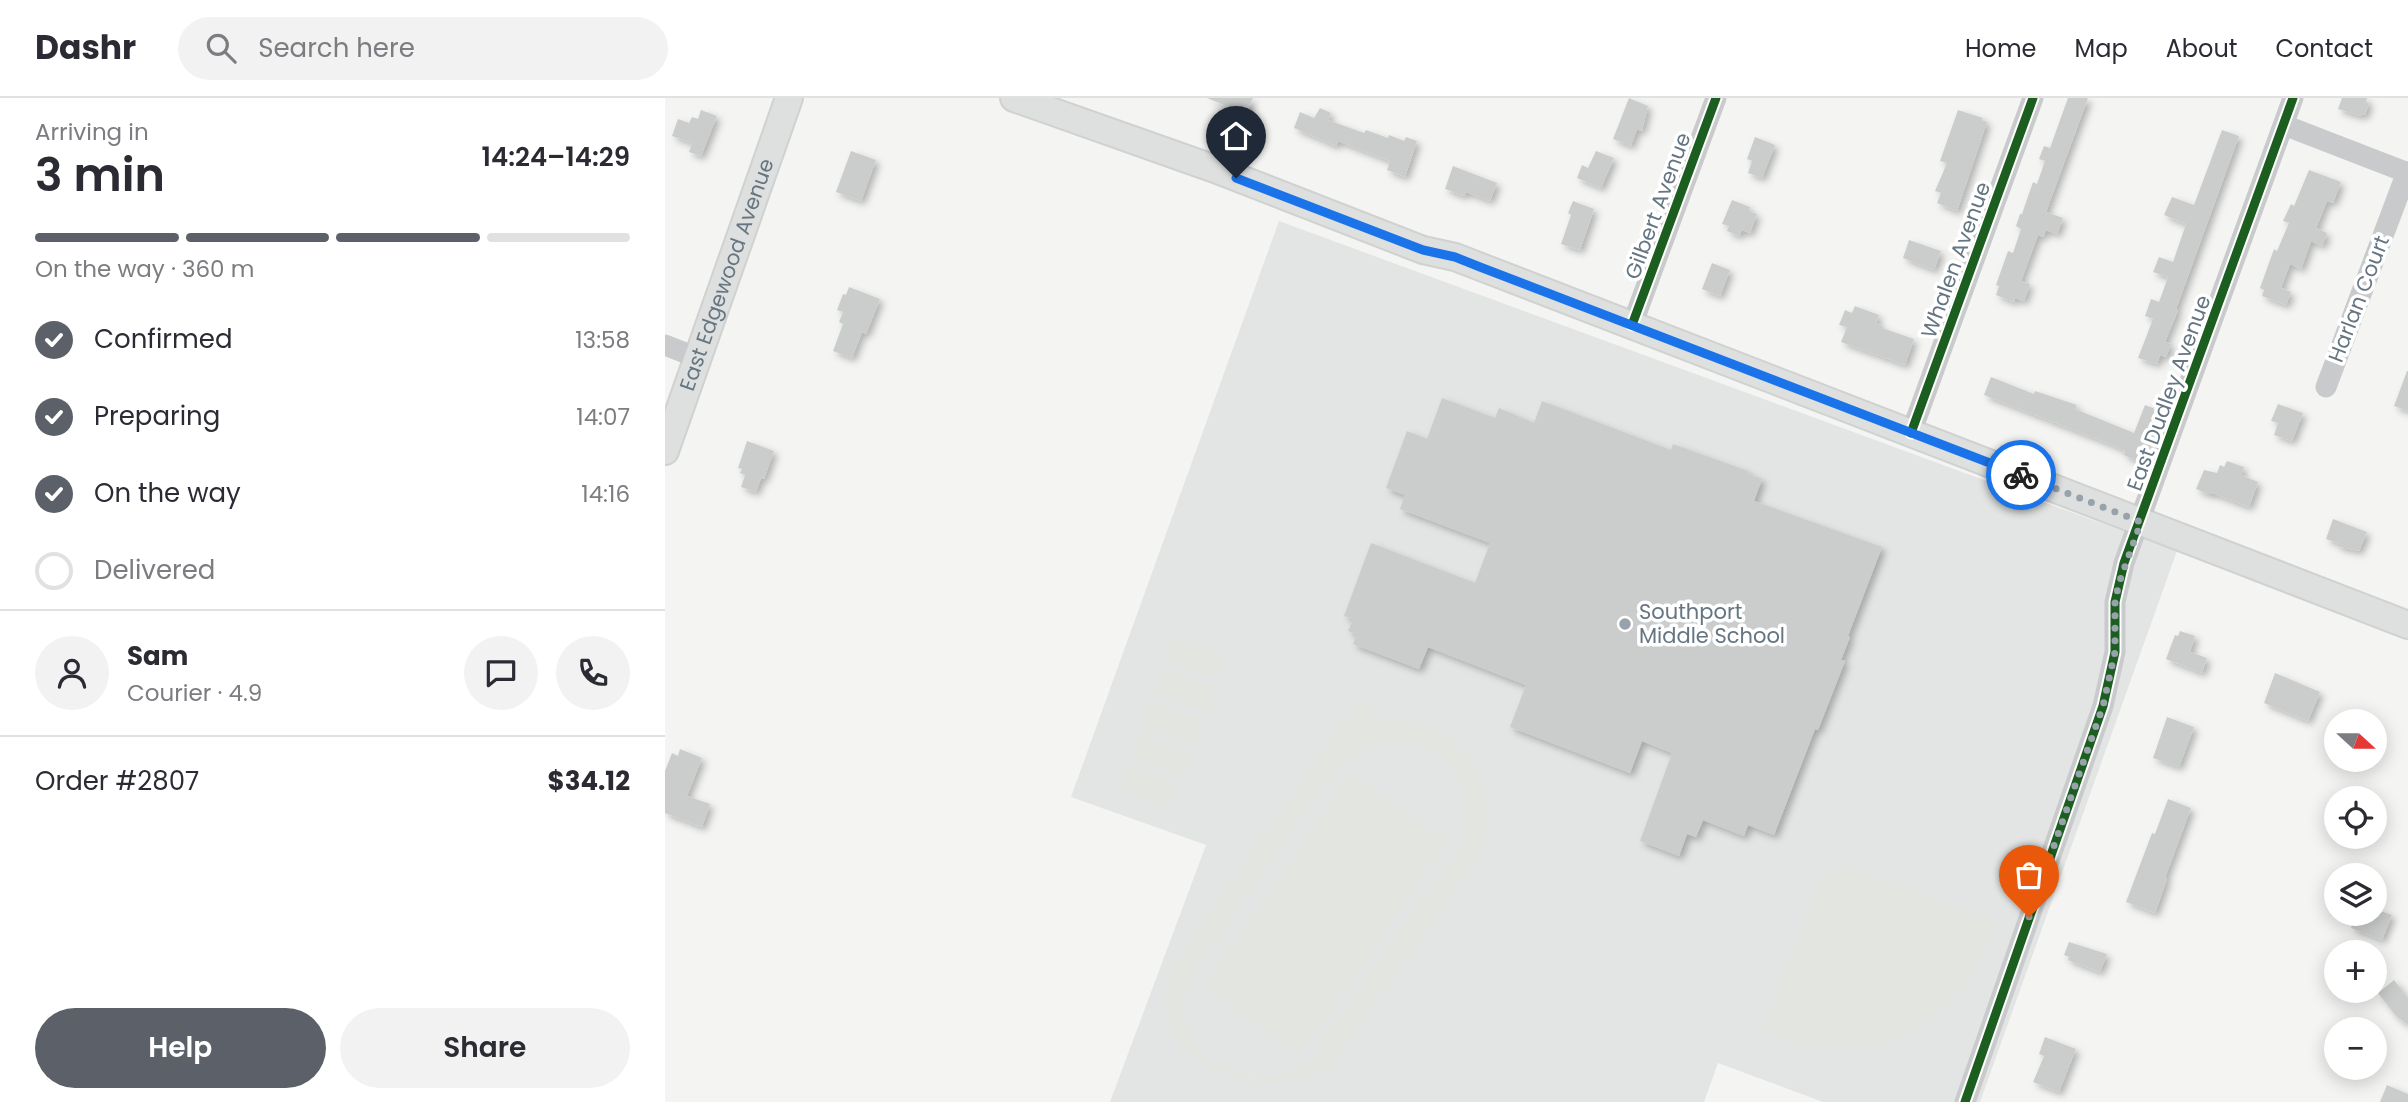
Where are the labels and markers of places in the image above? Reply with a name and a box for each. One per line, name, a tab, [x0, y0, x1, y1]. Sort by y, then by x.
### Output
pin	[1206, 106, 1266, 178]
place label: Southport Middle School	[1639, 597, 1785, 650]
marker: Southport Middle School	[1617, 616, 1633, 632]
pin	[1999, 845, 2059, 917]

